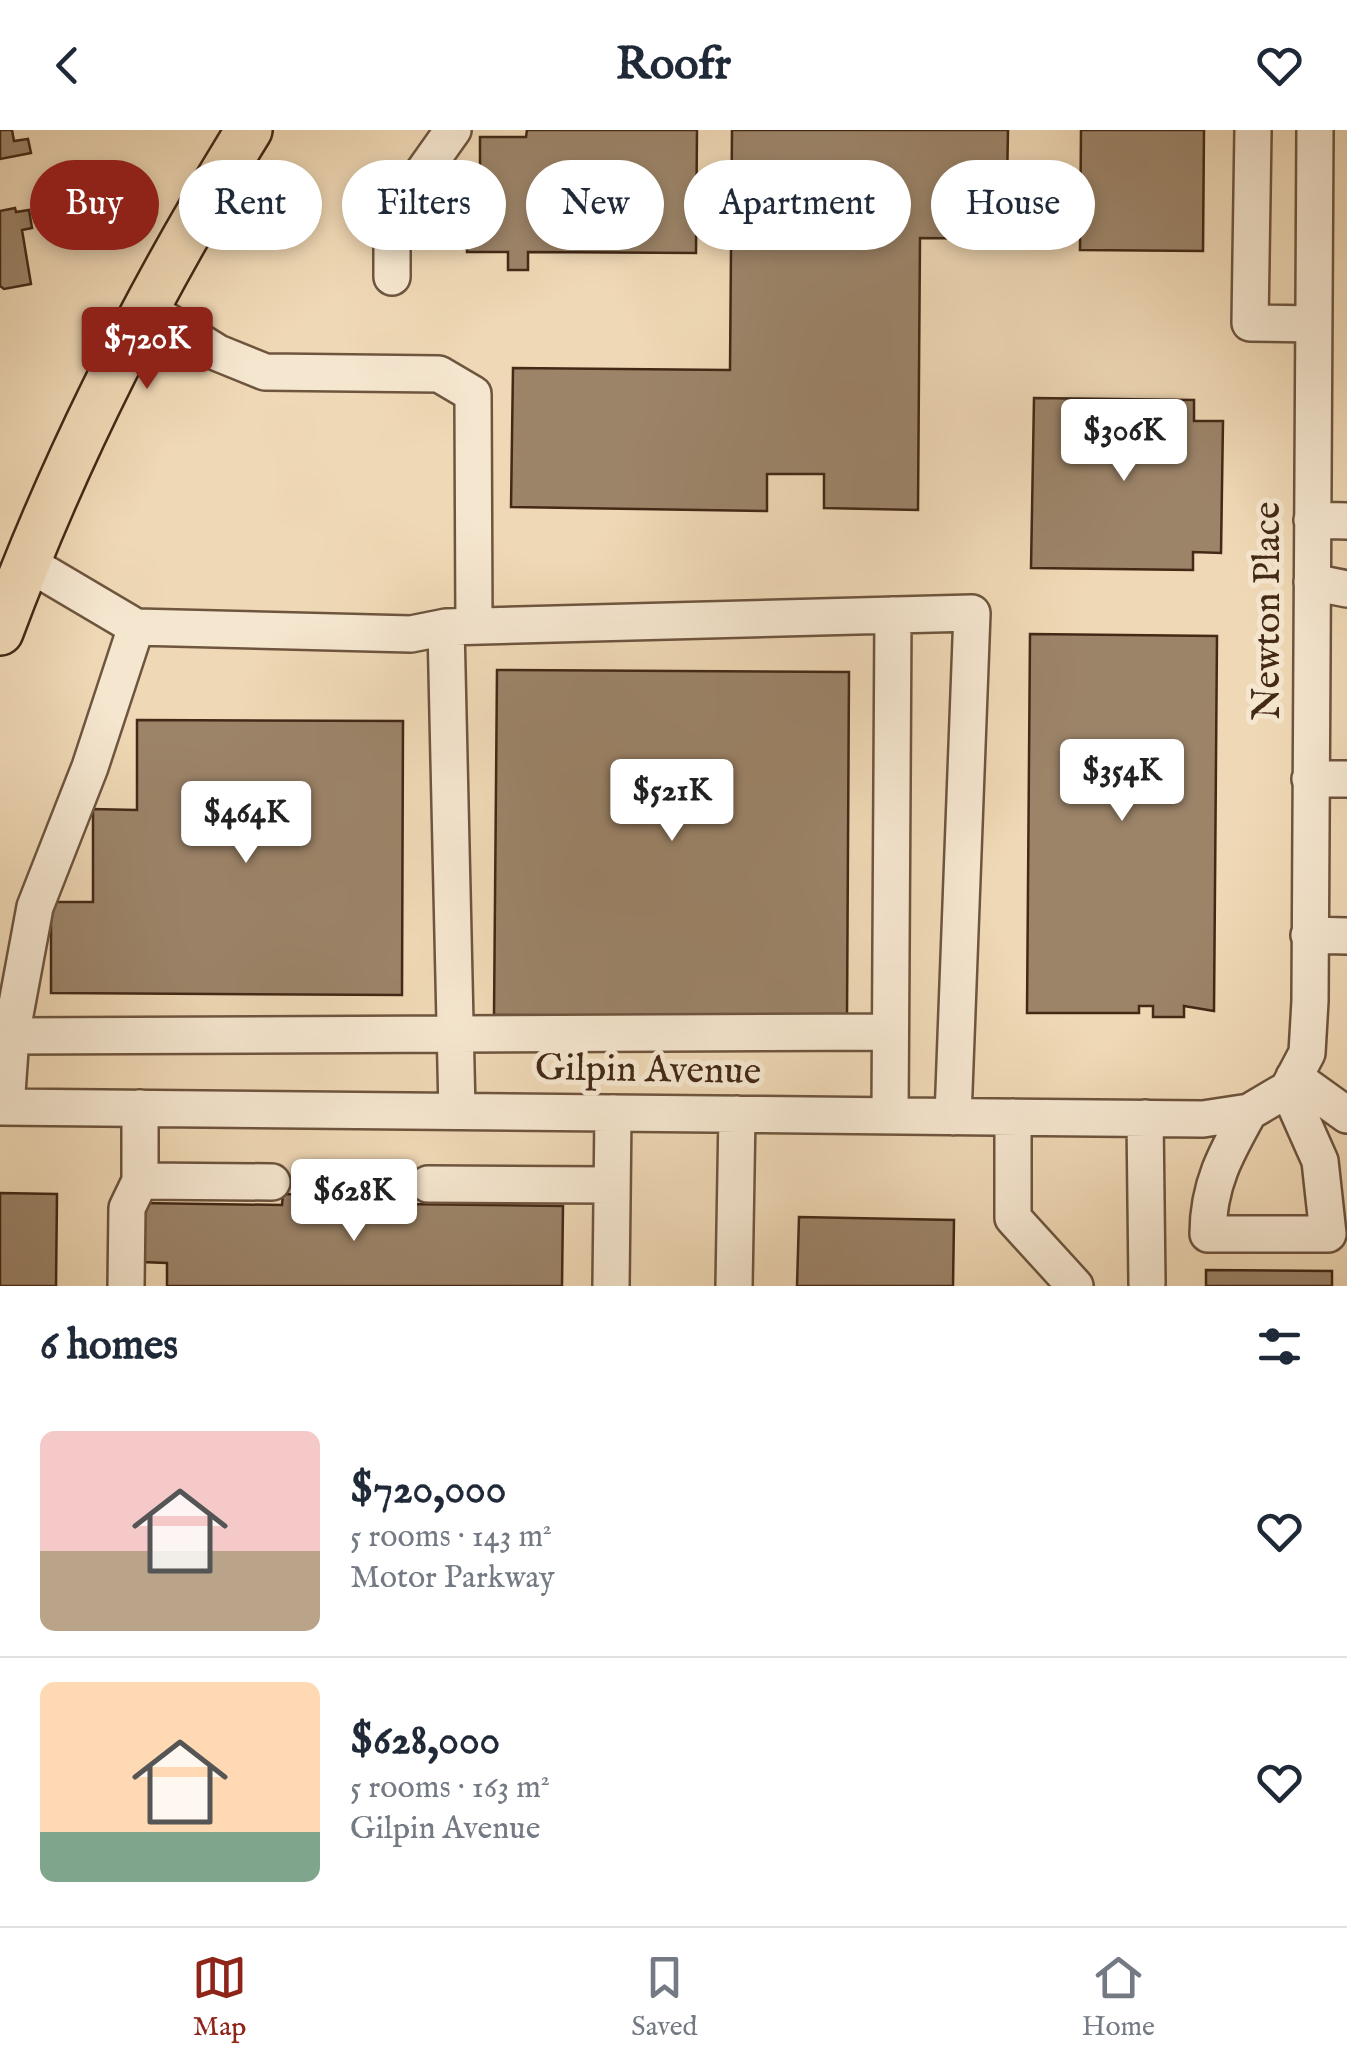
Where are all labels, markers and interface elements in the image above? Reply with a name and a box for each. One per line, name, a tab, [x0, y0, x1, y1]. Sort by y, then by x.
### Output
text: Roofr	[616, 37, 731, 94]
icon: back	[40, 38, 95, 93]
icon: heart	[1252, 38, 1307, 93]
chip: Buy	[30, 160, 159, 250]
chip: Rent	[179, 160, 322, 250]
chip: Filters	[342, 160, 506, 250]
chip: New	[526, 160, 664, 250]
chip: Apartment	[684, 160, 911, 250]
chip: House	[931, 160, 1095, 250]
pin: $720K	[77, 307, 217, 392]
text: $720K	[104, 319, 190, 360]
pin: $306K	[1054, 399, 1194, 484]
text: $306K	[1083, 411, 1165, 452]
street label: Newton Place	[1245, 502, 1293, 720]
pin: $354K	[1052, 739, 1192, 824]
text: $354K	[1082, 751, 1162, 792]
pin: $521K	[602, 759, 742, 844]
text: $521K	[632, 771, 712, 812]
pin: $464K	[176, 781, 316, 866]
text: $464K	[203, 793, 289, 834]
street label: Gilpin Avenue	[535, 1045, 761, 1097]
pin: $628K	[284, 1159, 424, 1244]
text: $628K	[313, 1171, 395, 1212]
icon: filters	[1252, 1319, 1307, 1374]
text: 6 homes	[40, 1320, 178, 1373]
text: $720,000	[350, 1464, 506, 1517]
icon: home	[120, 1471, 240, 1591]
icon: heart	[1252, 1504, 1307, 1559]
text: 5 rooms · 143 m²	[350, 1517, 552, 1558]
text: Motor Parkway	[350, 1558, 555, 1599]
text: $628,000	[350, 1715, 500, 1768]
icon: home	[120, 1722, 240, 1842]
icon: heart	[1252, 1755, 1307, 1810]
text: 5 rooms · 163 m²	[350, 1768, 550, 1809]
text: Gilpin Avenue	[350, 1809, 540, 1850]
tab: Map	[192, 1950, 247, 2045]
tab: Saved	[631, 1950, 698, 2045]
tab: Home	[1082, 1950, 1155, 2045]

